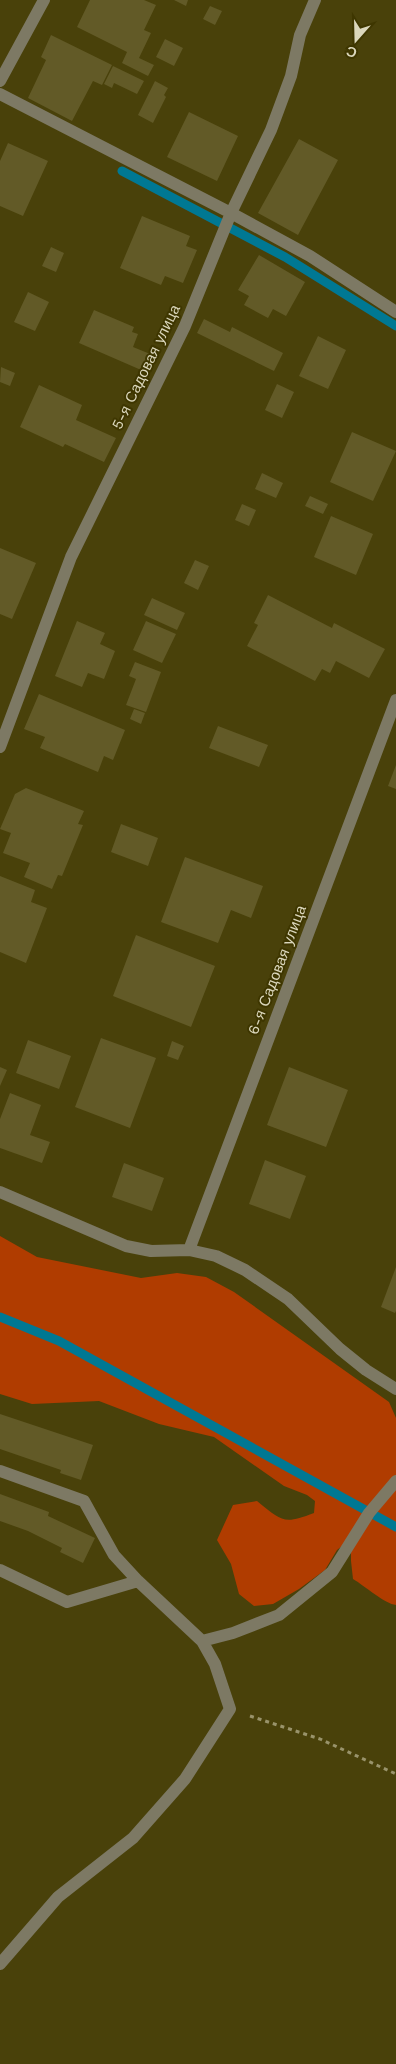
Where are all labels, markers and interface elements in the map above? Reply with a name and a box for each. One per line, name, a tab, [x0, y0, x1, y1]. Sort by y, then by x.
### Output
north arrow	[331, 15, 381, 65]
text: С	[344, 43, 359, 61]
street label: 5-я Садовая улица	[108, 301, 184, 432]
street label: 6-я Садовая улица	[244, 902, 310, 1037]

